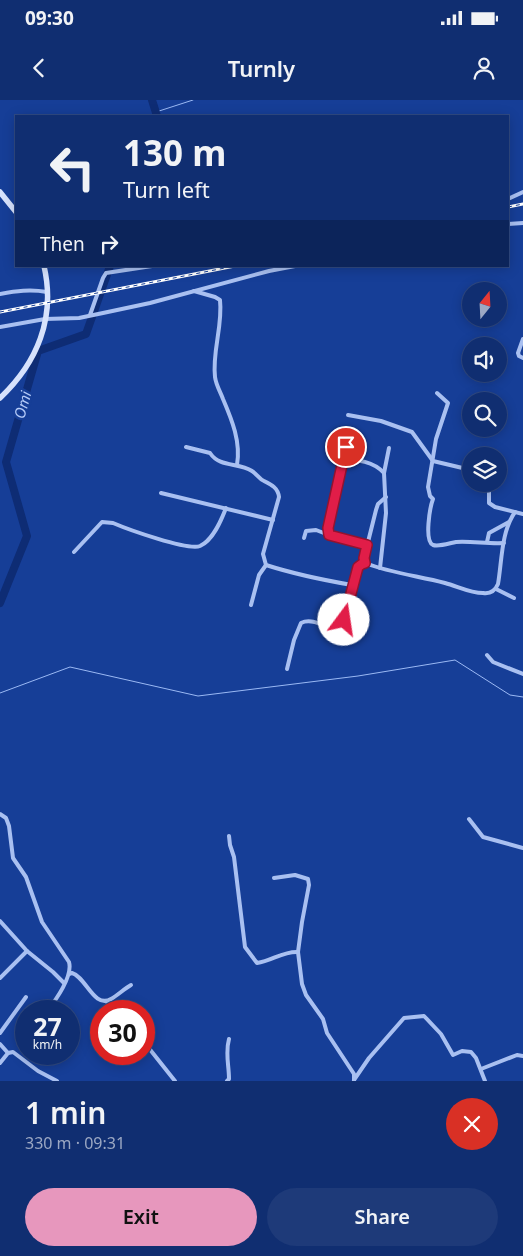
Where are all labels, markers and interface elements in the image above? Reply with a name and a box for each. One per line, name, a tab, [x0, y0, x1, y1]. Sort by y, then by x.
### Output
text: 09:30	[25, 5, 74, 31]
text: Turnly	[228, 53, 295, 83]
icon: back	[25, 54, 53, 82]
icon: person	[470, 54, 498, 82]
text: 130 m	[123, 129, 226, 176]
icon: left	[40, 135, 105, 200]
text: Turn left	[123, 174, 210, 204]
icon: right	[95, 230, 123, 258]
text: Then	[40, 231, 85, 257]
north arrow	[462, 282, 508, 328]
map controls	[462, 282, 507, 492]
button: sound	[462, 337, 507, 382]
water label: Omi	[9, 388, 36, 421]
button: search	[462, 392, 507, 437]
pin	[325, 426, 367, 468]
icon: arrive	[332, 433, 360, 461]
button: layers	[462, 447, 507, 492]
position arrow	[317, 593, 369, 645]
speed limit sign: 30	[90, 1000, 155, 1065]
text: 27	[33, 1009, 62, 1043]
text: km/h	[33, 1036, 62, 1053]
text: 1 min	[25, 1092, 106, 1133]
button: close	[446, 1098, 498, 1150]
text: 330 m · 09:31	[25, 1132, 125, 1154]
button: Exit	[25, 1188, 257, 1246]
button: Share	[267, 1188, 498, 1246]

